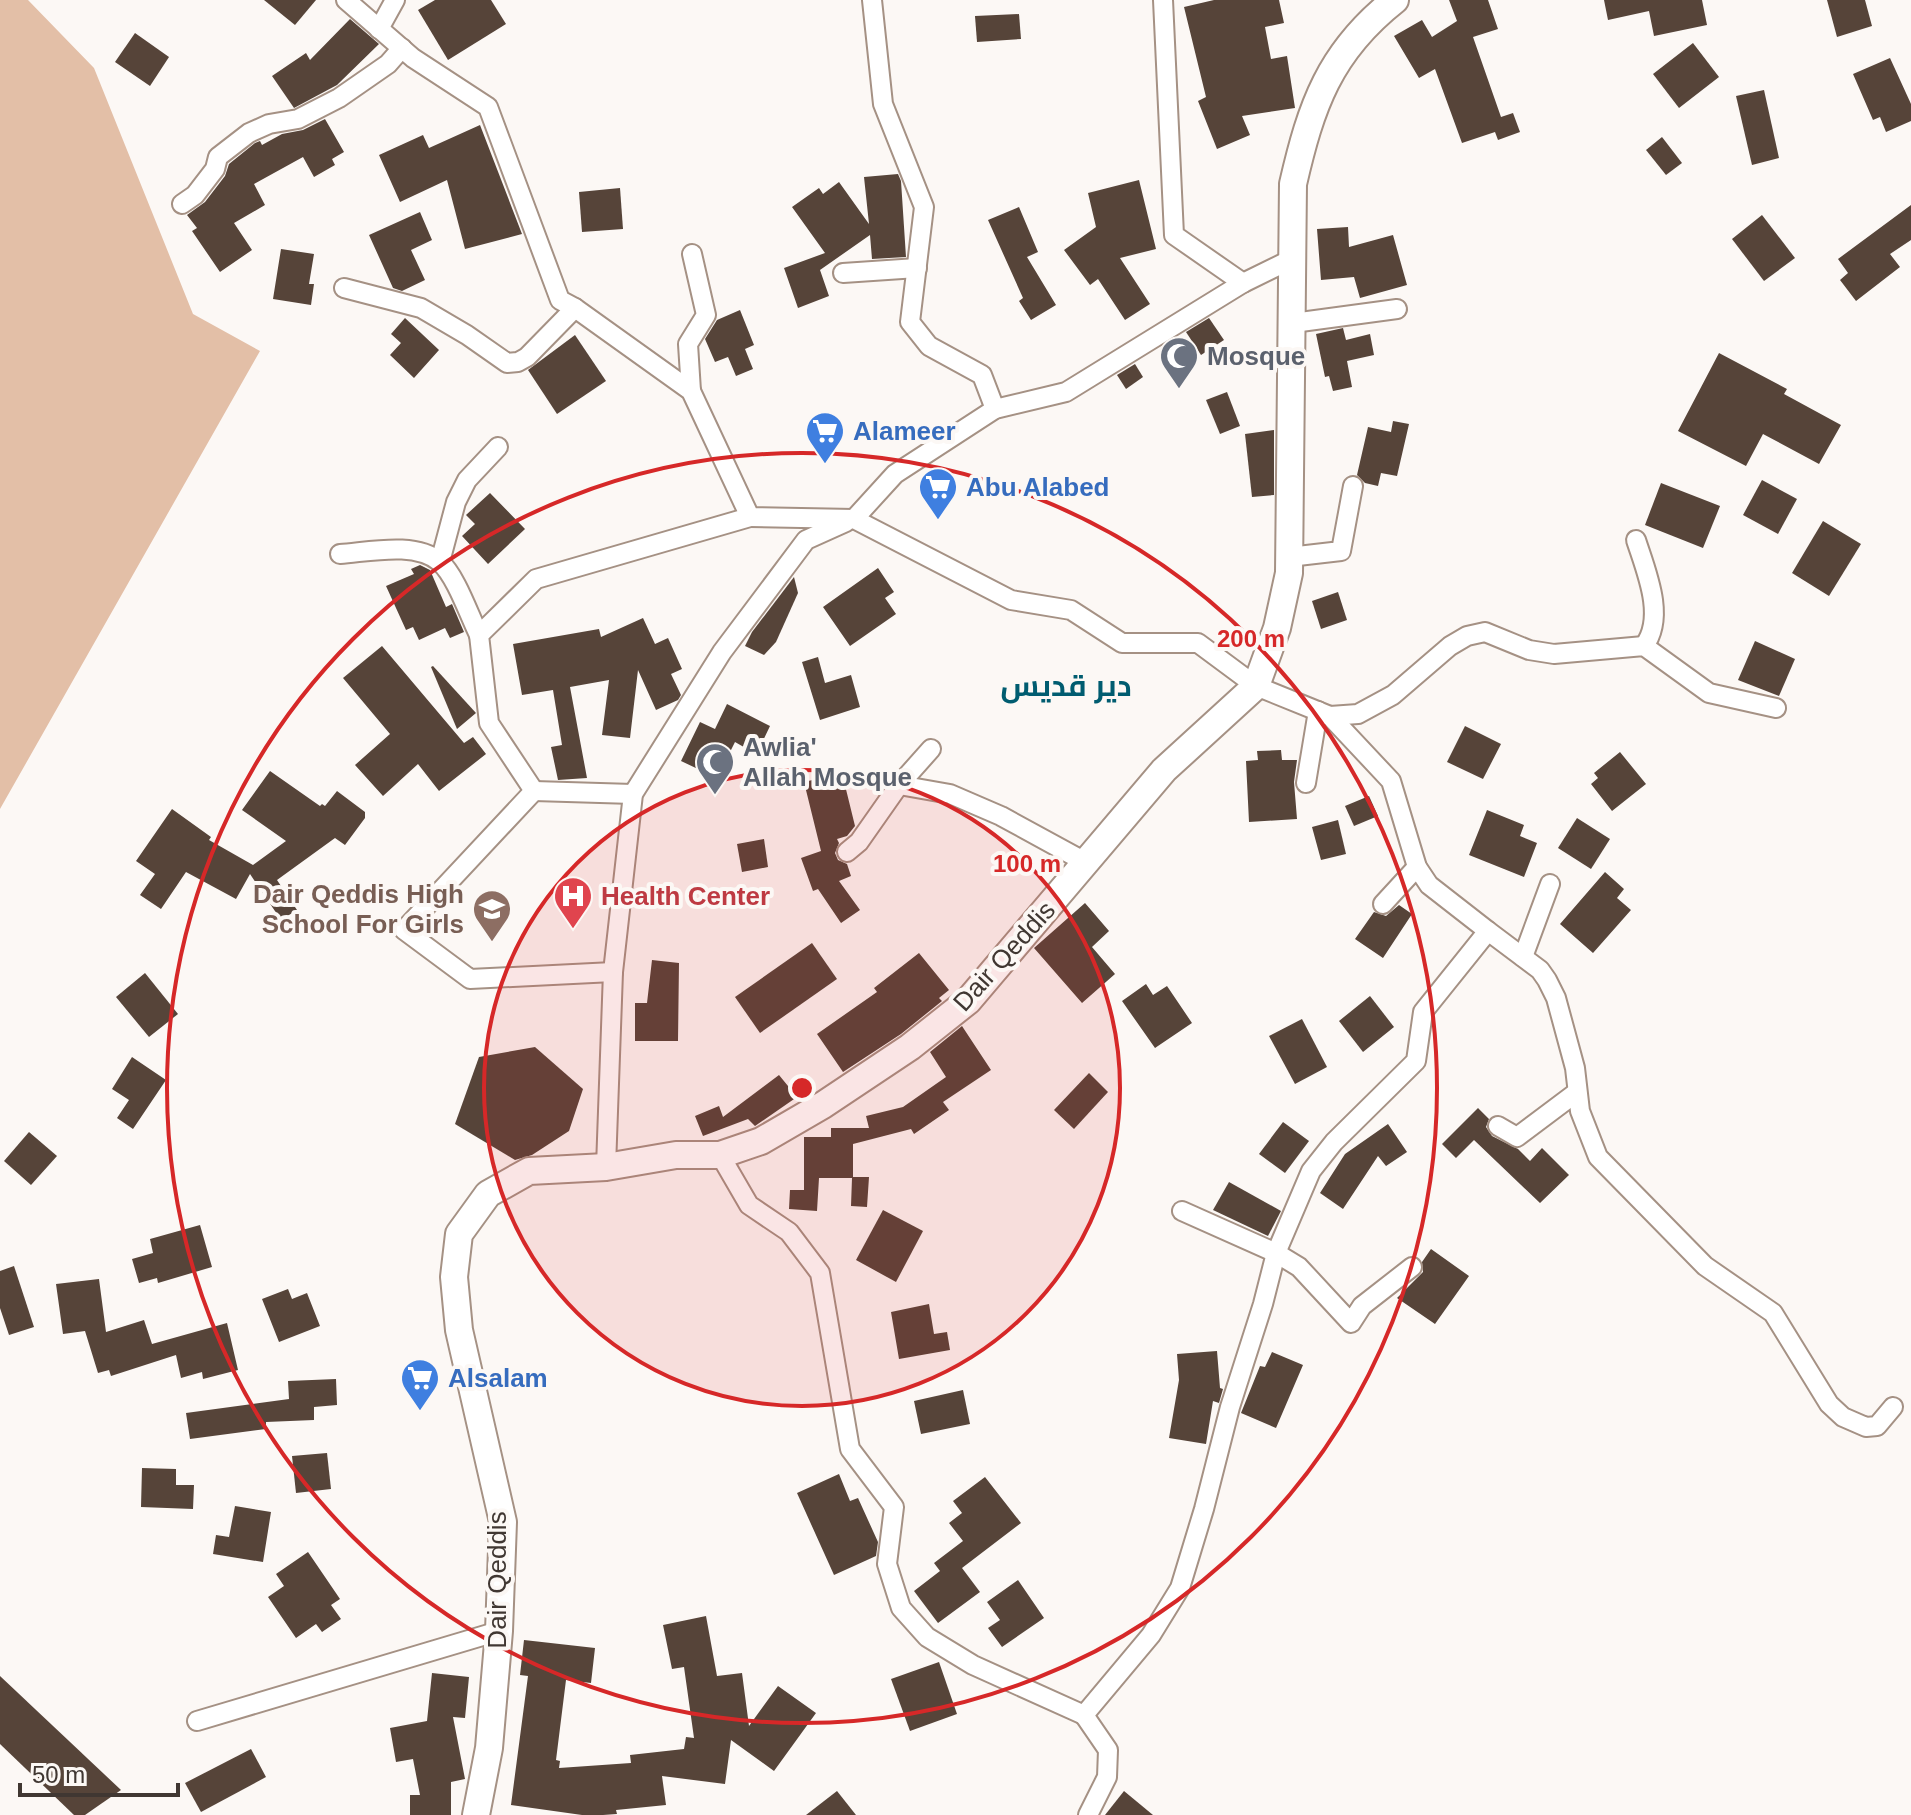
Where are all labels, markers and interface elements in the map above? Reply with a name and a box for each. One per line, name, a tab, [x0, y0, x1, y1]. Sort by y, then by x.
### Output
mosque icon: Mosque	[1158, 335, 1200, 390]
place label: Mosque	[1207, 341, 1305, 371]
supermarket icon: Alameer	[804, 410, 846, 465]
place label: Alameer	[853, 416, 956, 446]
supermarket icon: Abu Alabed	[917, 466, 959, 521]
place label: Abu Alabed	[966, 472, 1109, 502]
text: 200 m	[1217, 625, 1285, 652]
district label: دير قديس	[1000, 669, 1132, 704]
place label: Awlia' Allah Mosque	[743, 732, 912, 792]
mosque icon: Awlia' Allah Mosque	[694, 741, 736, 796]
text: 100 m	[993, 850, 1061, 877]
hospital icon: Health Center	[552, 875, 594, 930]
place label: Dair Qeddis High School For Girls	[253, 879, 464, 939]
place label: Health Center	[601, 881, 770, 911]
school or university icon: Dair Qeddis High School For Girls	[471, 888, 513, 943]
street label: Dair Qeddis	[947, 895, 1061, 1017]
centre of rings	[788, 1074, 816, 1102]
supermarket icon: Alsalam	[399, 1357, 441, 1412]
place label: Alsalam	[448, 1363, 548, 1393]
street label: Dair Qeddis	[482, 1511, 512, 1649]
scale bar	[20, 1747, 178, 1797]
text: 50 m	[32, 1761, 85, 1788]

